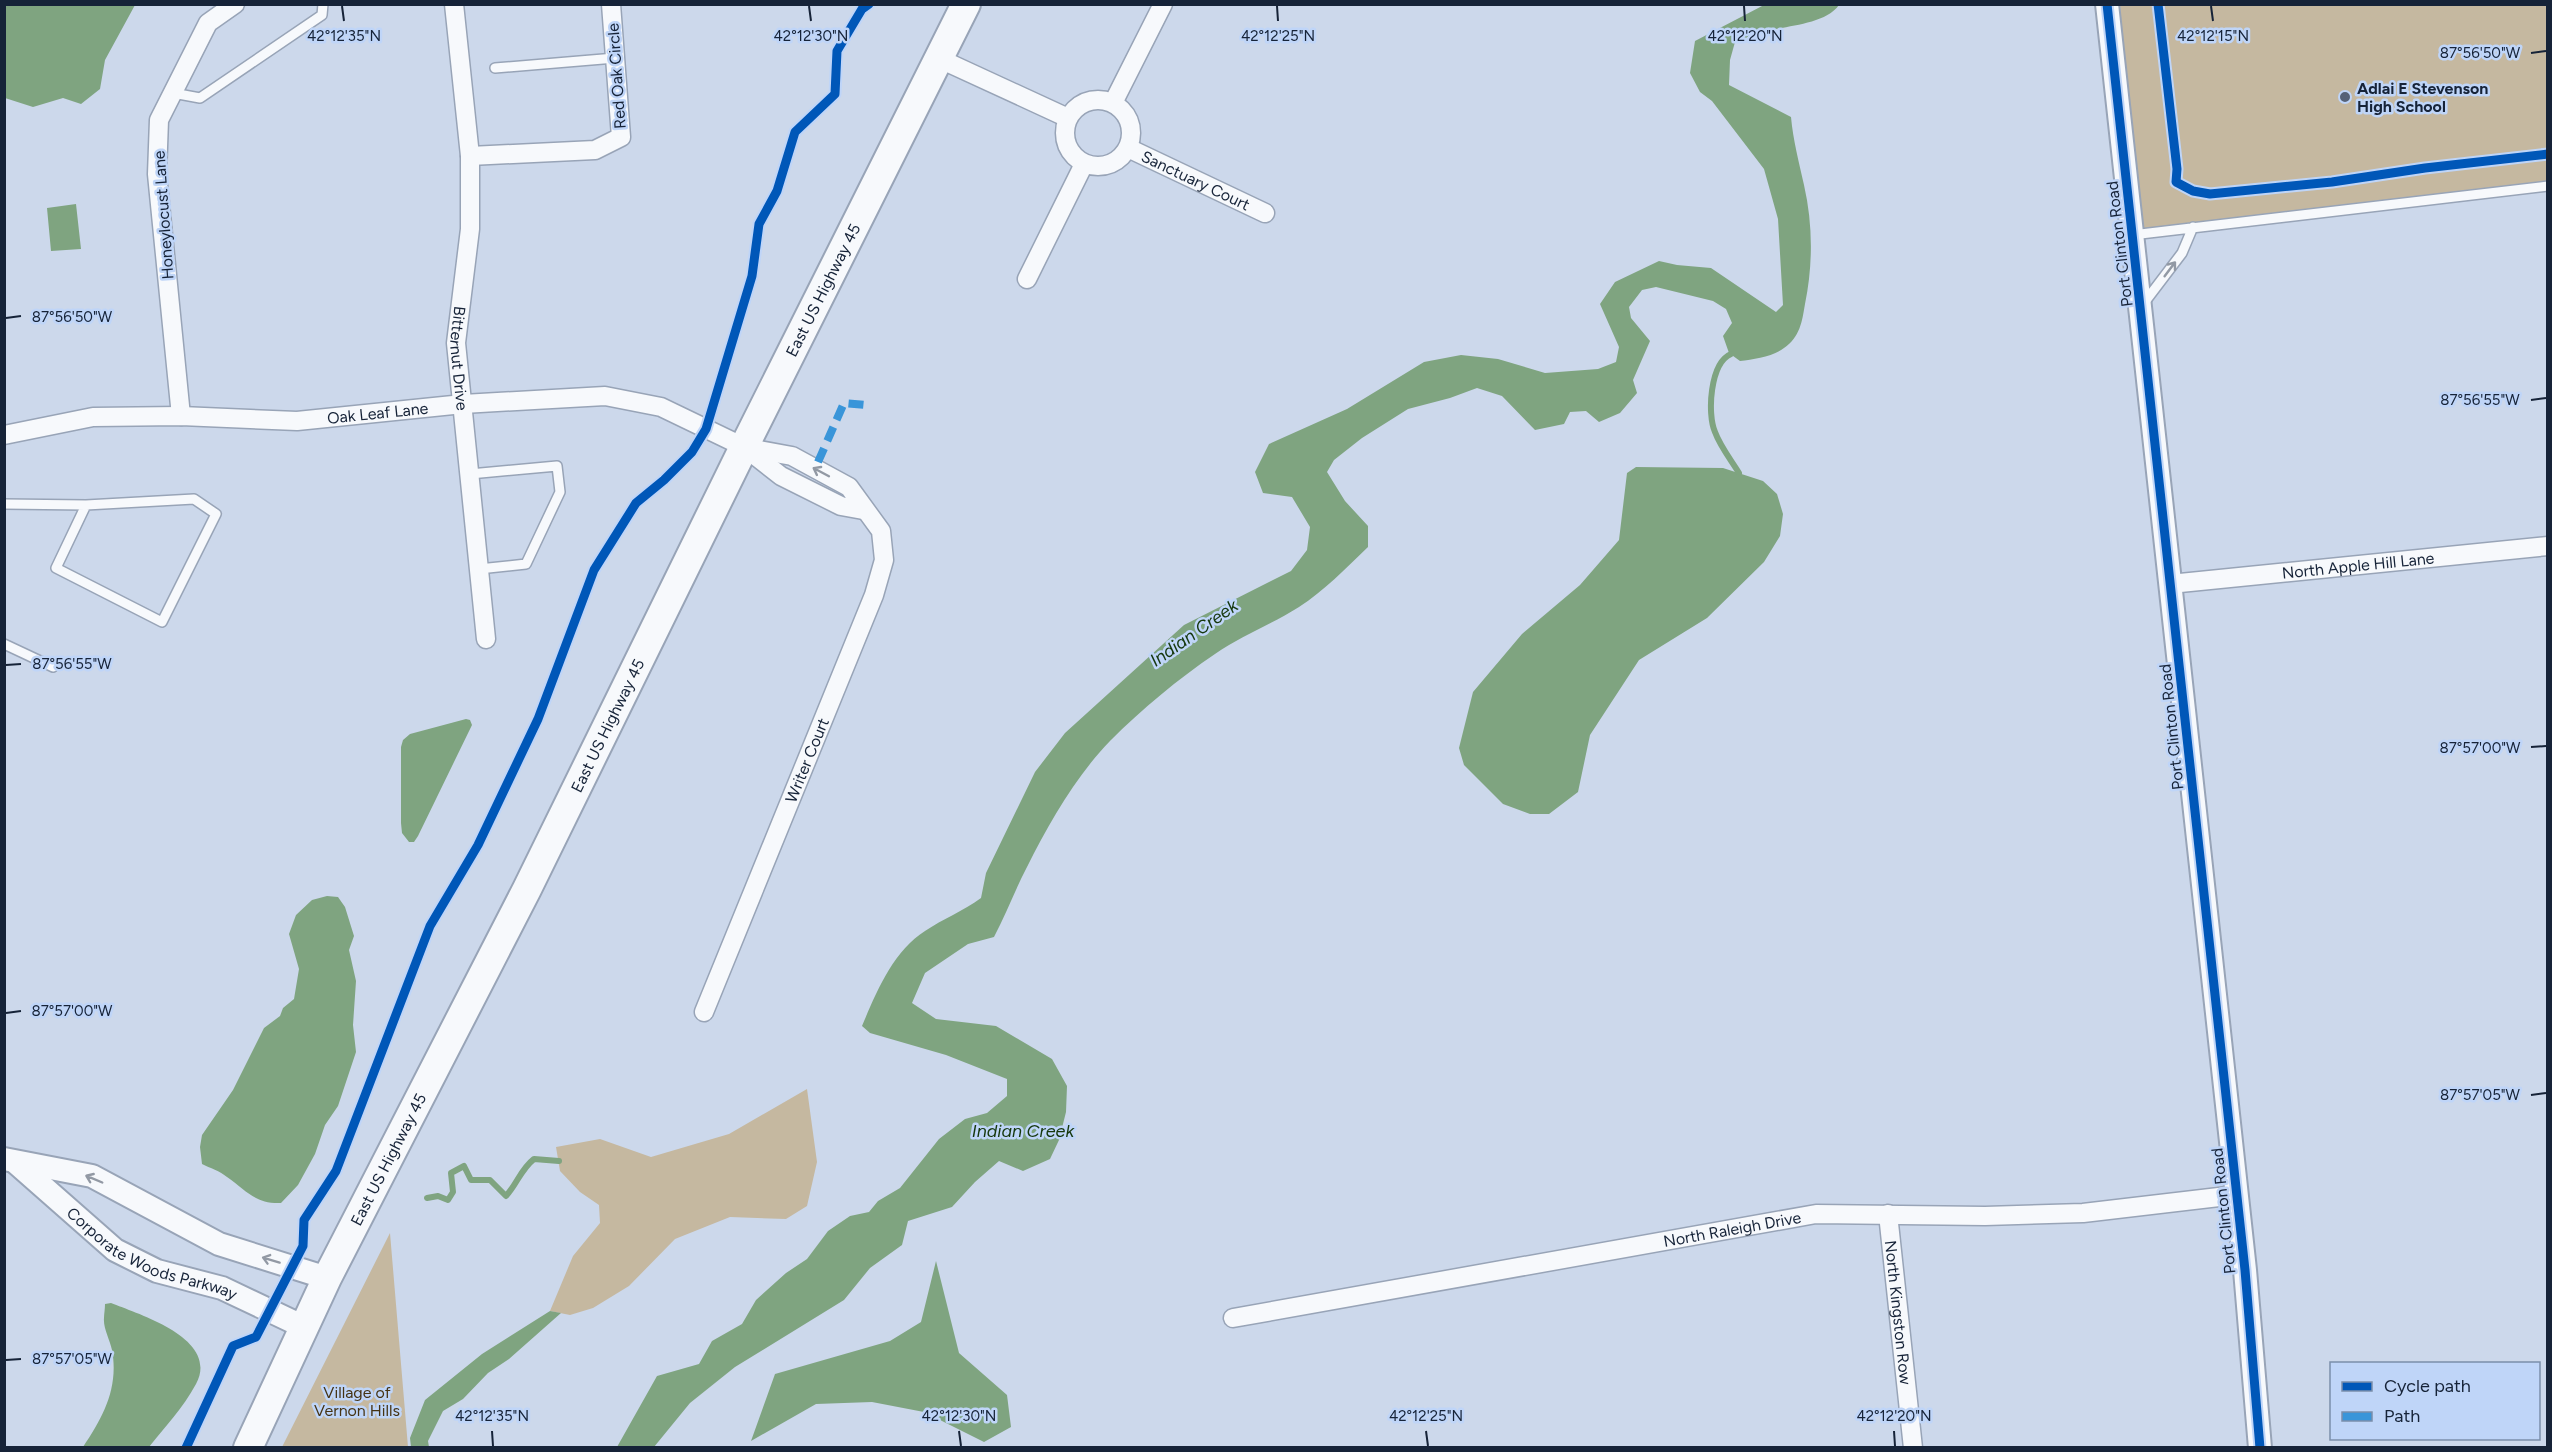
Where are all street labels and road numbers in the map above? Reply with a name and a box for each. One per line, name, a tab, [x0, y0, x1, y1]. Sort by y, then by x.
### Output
street label: Red Oak Circle	[603, 22, 630, 129]
street label: Sanctuary Court	[1138, 147, 1253, 214]
street label: Honeylocust Lane	[149, 150, 177, 280]
street label: Port Clinton Road	[2102, 180, 2137, 308]
street label: East US Highway 45	[782, 221, 864, 360]
street label: Bitternut Drive	[446, 305, 472, 412]
street label: Oak Leaf Lane	[326, 399, 429, 428]
street label: North Apple Hill Lane	[2281, 548, 2435, 583]
street label: East US Highway 45	[567, 656, 648, 795]
street label: Port Clinton Road	[2155, 663, 2188, 791]
street label: Writer Court	[781, 715, 833, 805]
street label: East US Highway 45	[347, 1090, 430, 1229]
street label: Port Clinton Road	[2207, 1147, 2240, 1275]
street label: Corporate Woods Parkway	[63, 1203, 241, 1304]
street label: North Raleigh Drive	[1662, 1208, 1803, 1251]
street label: North Kingston Row	[1881, 1239, 1915, 1386]

